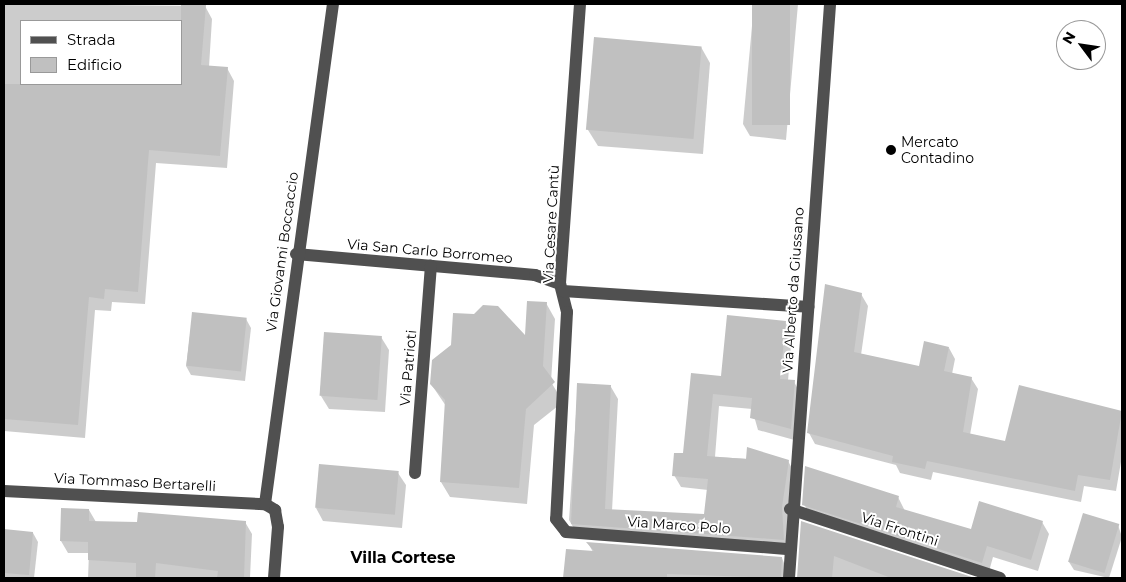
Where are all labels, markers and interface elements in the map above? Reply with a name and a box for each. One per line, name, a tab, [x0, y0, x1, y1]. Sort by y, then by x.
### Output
legend	[20, 20, 182, 85]
north arrow	[1056, 20, 1106, 70]
text: N	[1058, 28, 1080, 47]
text: Strada	[67, 30, 116, 49]
text: Edificio	[67, 55, 122, 74]
place label: Mercato Contadino	[901, 134, 974, 166]
marker: Mercato Contadino	[885, 144, 897, 156]
street label: Via Cesare Cantù	[540, 164, 562, 284]
street label: Via Giovanni Boccaccio	[262, 171, 302, 333]
street label: Via Alberto da Giussano	[779, 206, 807, 374]
street label: Via San Carlo Borromeo	[347, 235, 513, 267]
street label: Via Patrioti	[396, 329, 420, 407]
street label: Via Tommaso Bertarelli	[54, 469, 216, 495]
street label: Via Frontini	[859, 509, 941, 549]
street label: Via Marco Polo	[627, 513, 731, 537]
district label: Villa Cortese	[351, 548, 455, 568]

